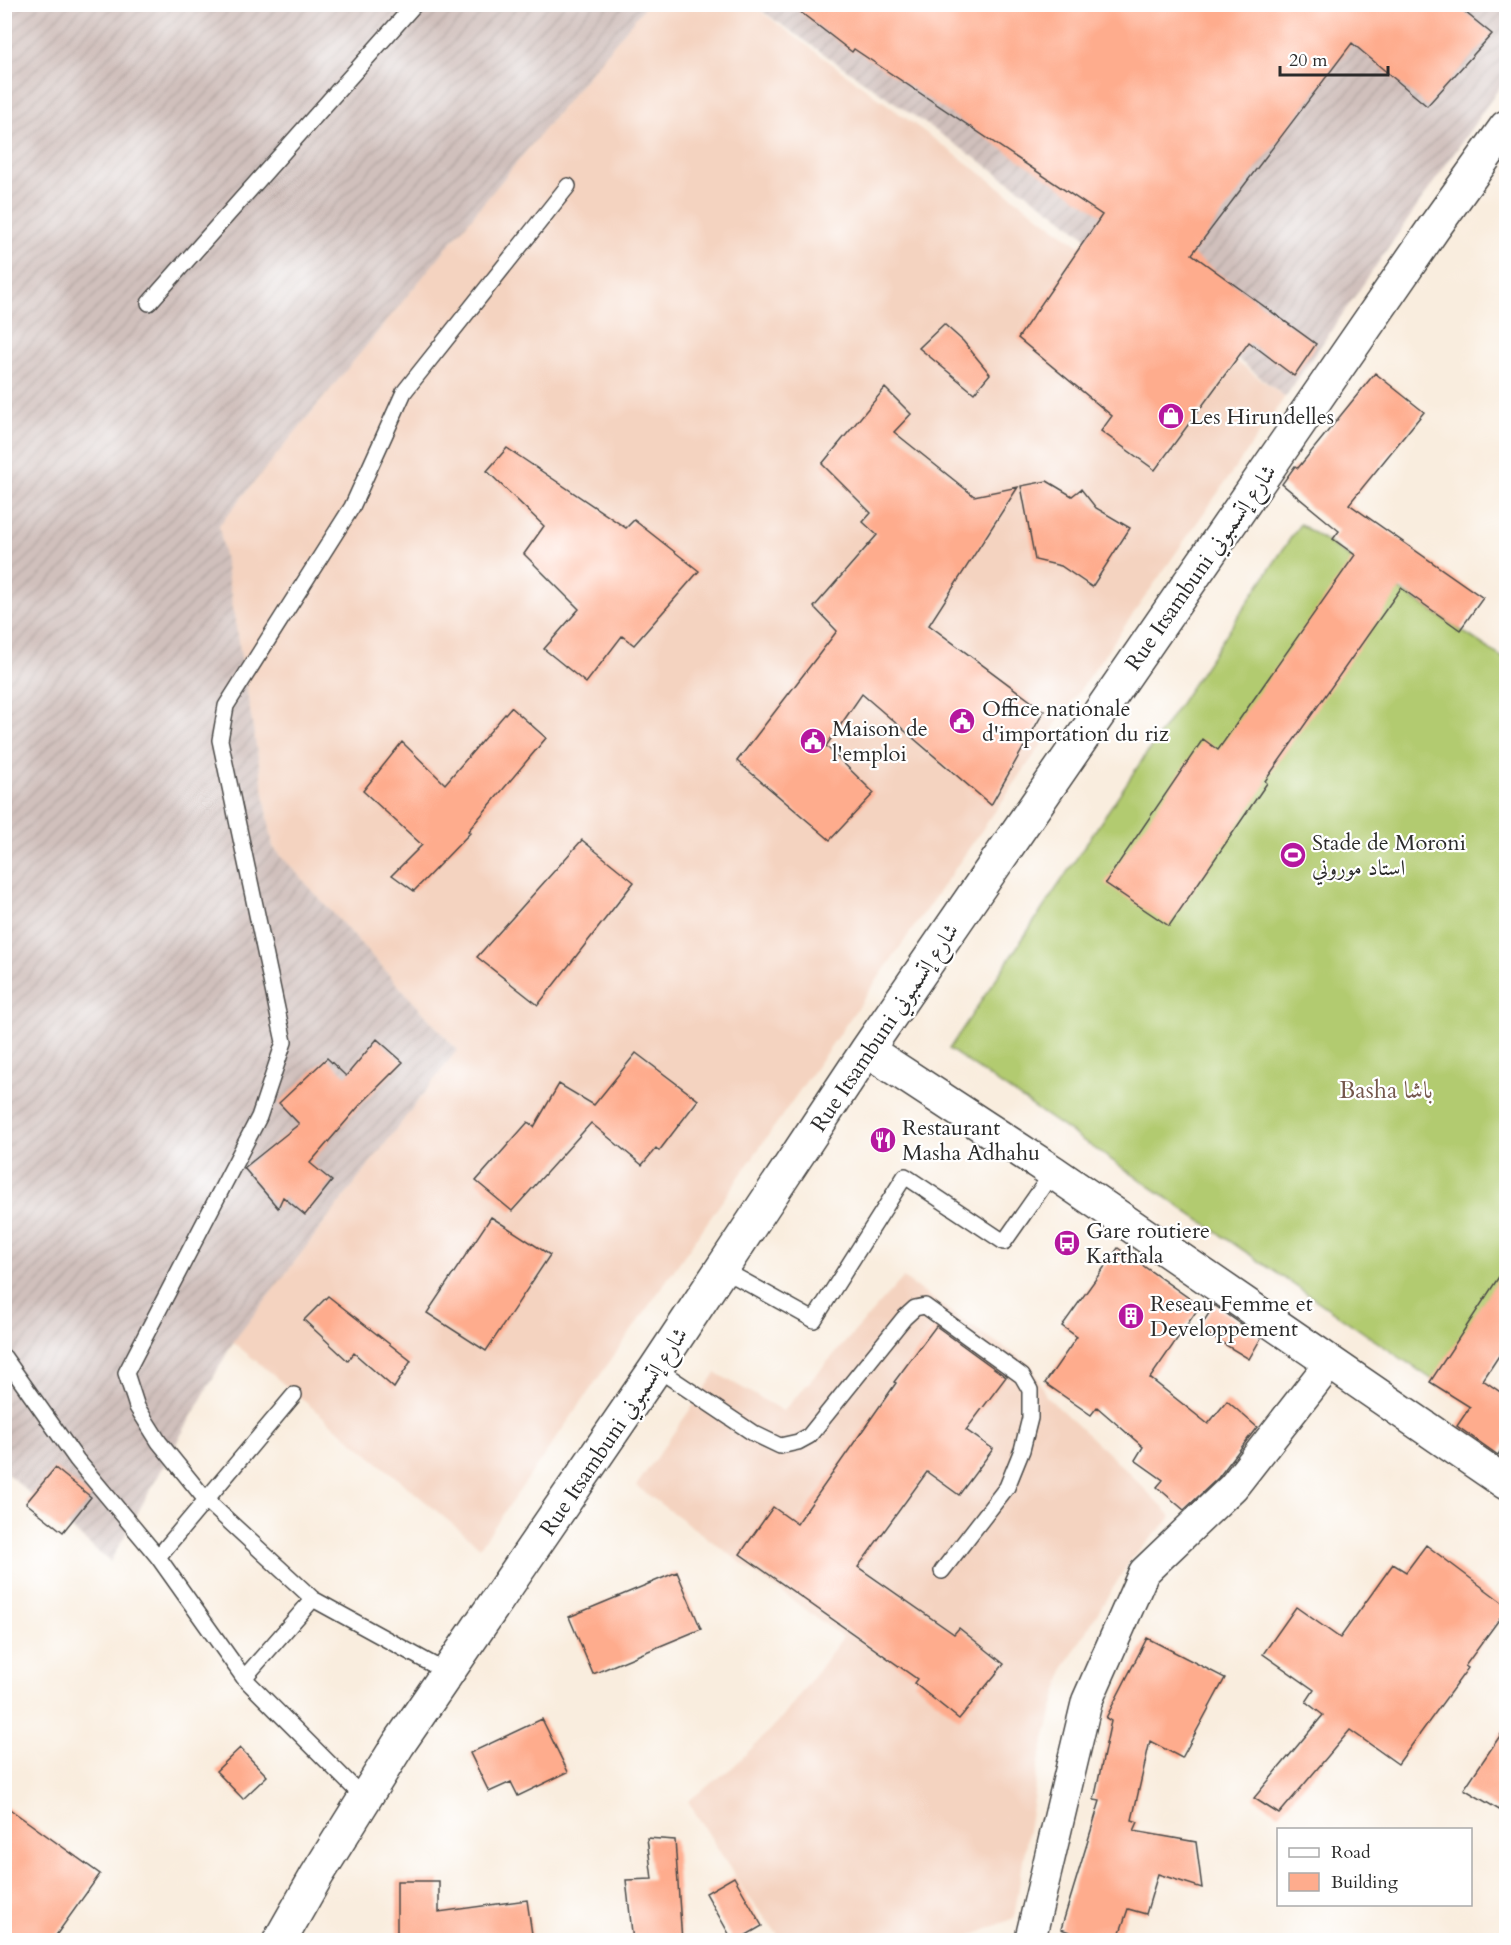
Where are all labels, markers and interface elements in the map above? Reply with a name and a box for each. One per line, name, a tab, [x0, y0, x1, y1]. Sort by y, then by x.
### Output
scale bar	[1280, 39, 1388, 77]
text: 20 m	[1289, 48, 1328, 73]
shop icon: Les Hirundelles	[1156, 401, 1186, 431]
place label: Les Hirundelles	[1190, 402, 1334, 432]
street label: Rue Itsambuni شارع إتسمبوني	[1118, 458, 1286, 678]
place label: Office nationale d'importation du riz	[982, 694, 1169, 749]
public building icon: Office nationale d'importation du riz	[947, 706, 977, 736]
place label: Maison de l'emploi	[832, 714, 928, 769]
public building icon: Maison de l'emploi	[798, 726, 828, 756]
place label: Stade de Moroni استاد موروني	[1312, 828, 1466, 886]
sports icon: Stade de Moroni استاد موروني	[1278, 840, 1308, 870]
street label: Rue Itsambuni شارع إتسمبوني	[804, 917, 968, 1139]
district label: Basha باشا	[1339, 1074, 1433, 1107]
place label: Restaurant Masha Adhahu	[902, 1113, 1040, 1168]
restaurant icon: Restaurant Masha Adhahu	[868, 1125, 898, 1155]
place label: Gare routiere Karthala	[1086, 1216, 1210, 1271]
bus stop icon: Gare routiere Karthala	[1052, 1228, 1082, 1258]
place label: Reseau Femme et Developpement	[1150, 1289, 1313, 1344]
building icon: Reseau Femme et Developpement	[1116, 1301, 1146, 1331]
street label: Rue Itsambuni شارع إتسمبوني	[533, 1321, 697, 1543]
legend	[1277, 1828, 1472, 1906]
text: Road	[1331, 1840, 1371, 1865]
text: Building	[1331, 1870, 1399, 1895]

